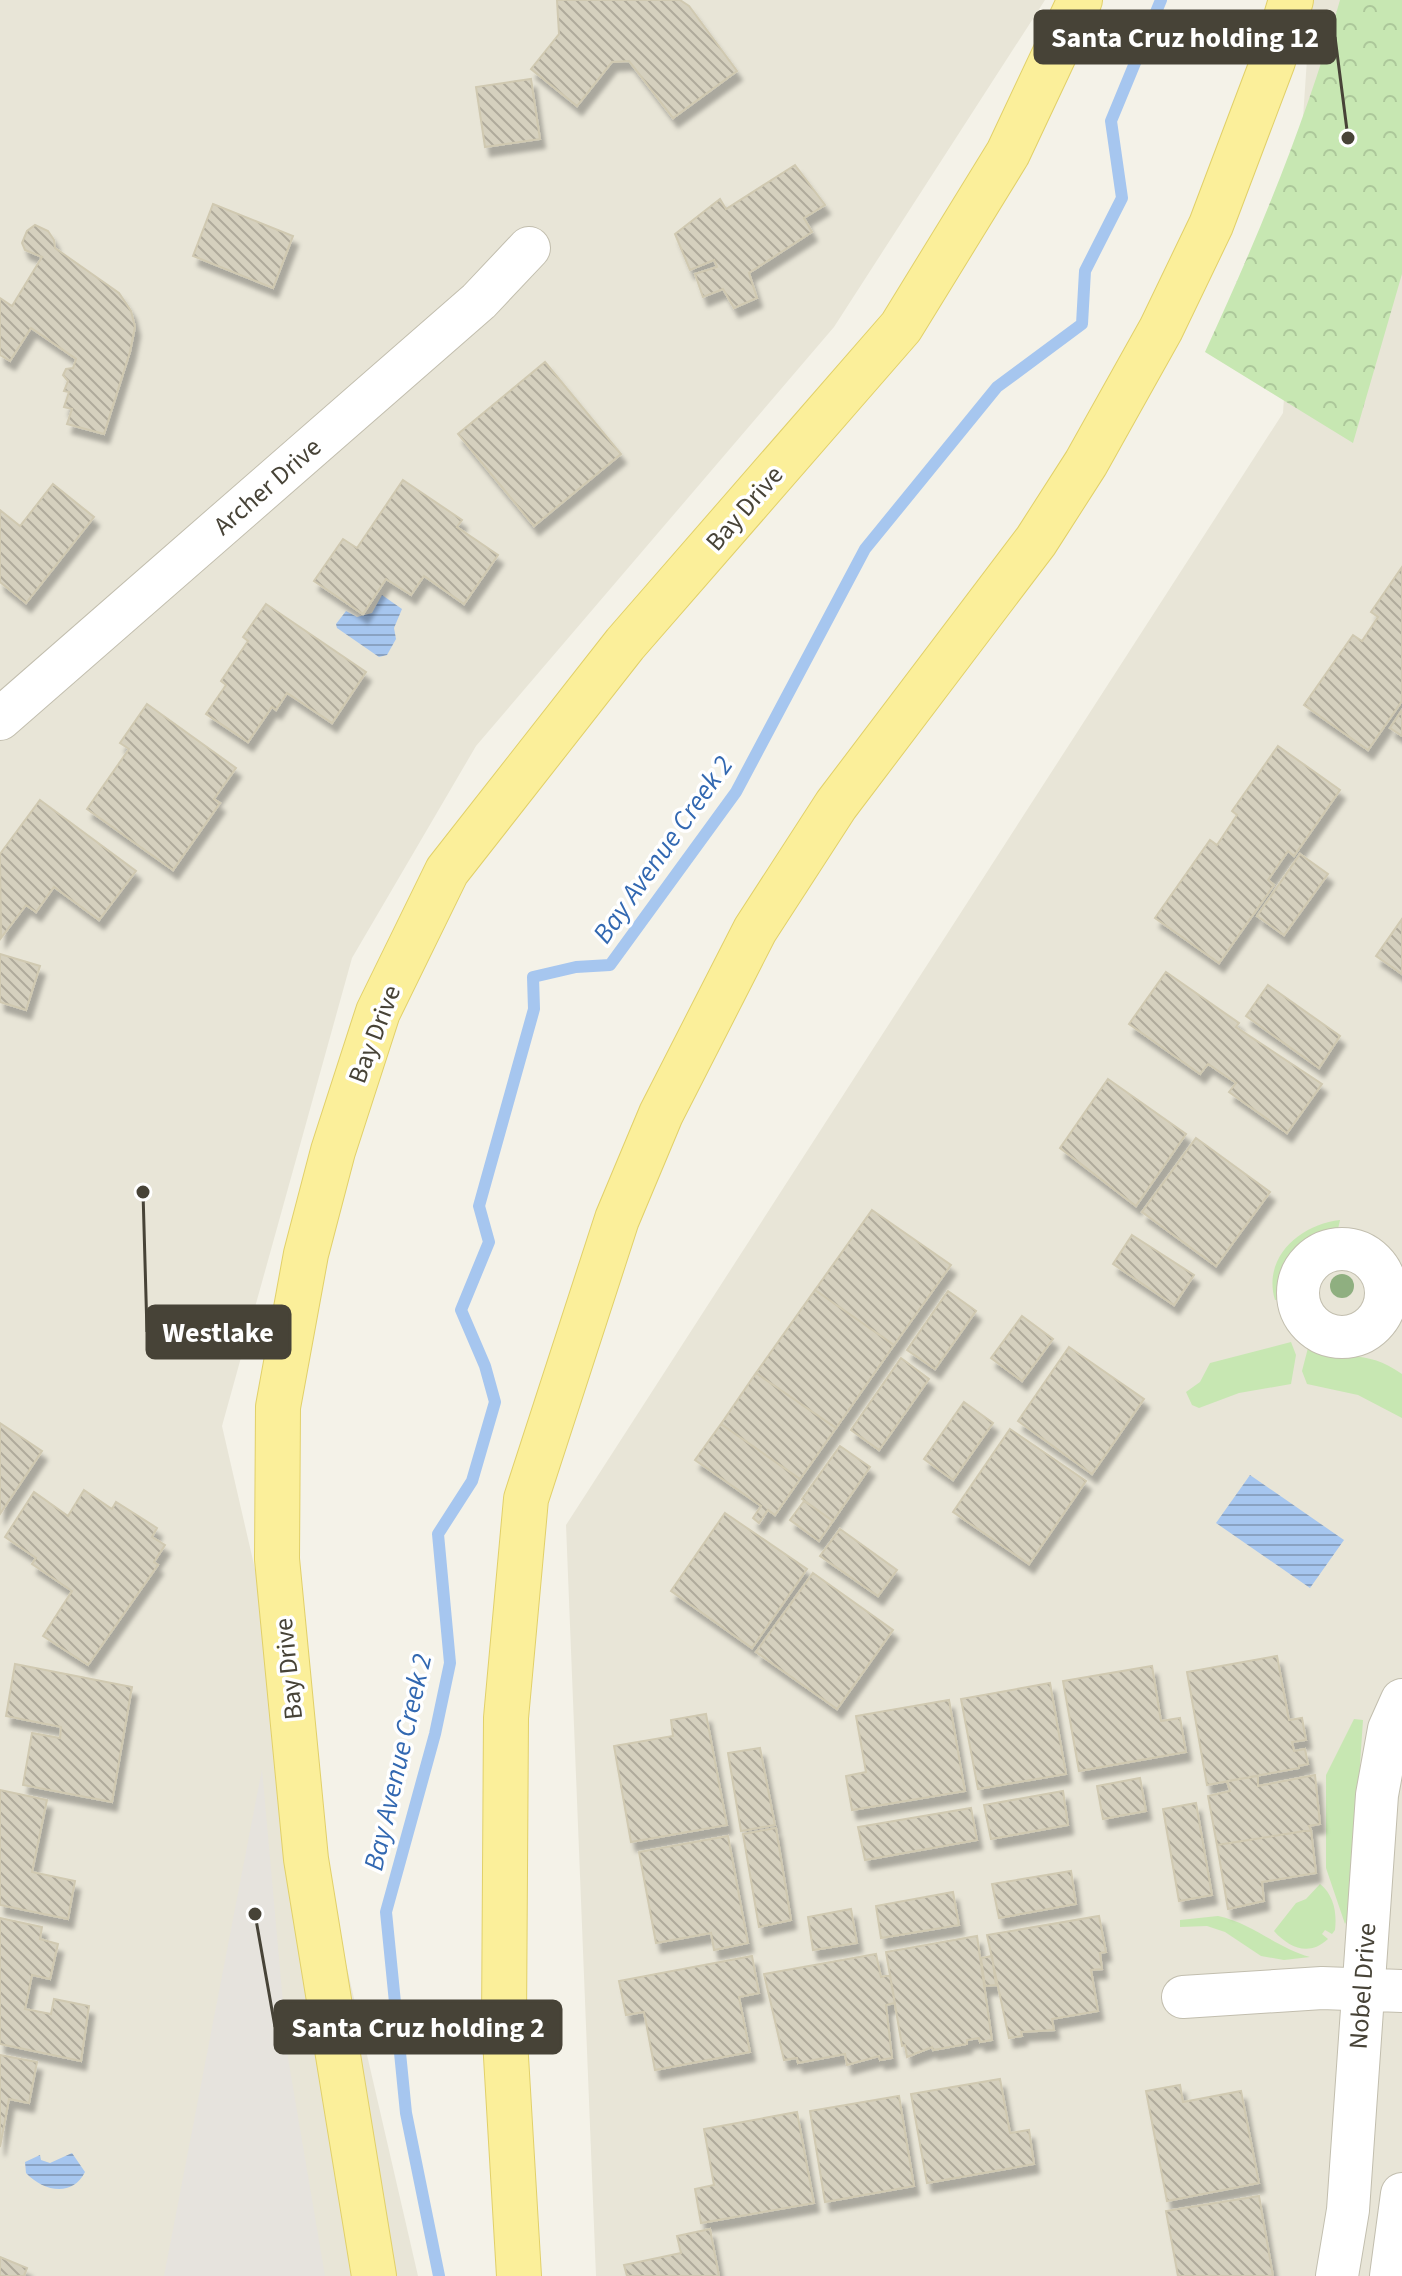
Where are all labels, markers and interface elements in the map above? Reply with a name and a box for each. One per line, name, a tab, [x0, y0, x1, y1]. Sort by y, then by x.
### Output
callout: Santa Cruz holding 12	[1035, 11, 1335, 63]
text: Santa Cruz holding 12	[1051, 18, 1319, 58]
street label: Archer Drive	[205, 429, 329, 544]
street label: Bay Drive	[697, 458, 792, 559]
water label: Bay Avenue Creek 2	[583, 748, 743, 952]
street label: Bay Drive	[339, 980, 410, 1088]
callout: Westlake	[147, 1306, 290, 1358]
text: Westlake	[162, 1313, 274, 1353]
street label: Bay Drive	[265, 1616, 312, 1722]
water label: Bay Avenue Creek 2	[354, 1650, 442, 1874]
street label: Nobel Drive	[1340, 1922, 1385, 2050]
callout: Santa Cruz holding 2	[275, 2001, 561, 2053]
text: Santa Cruz holding 2	[291, 2008, 545, 2048]

